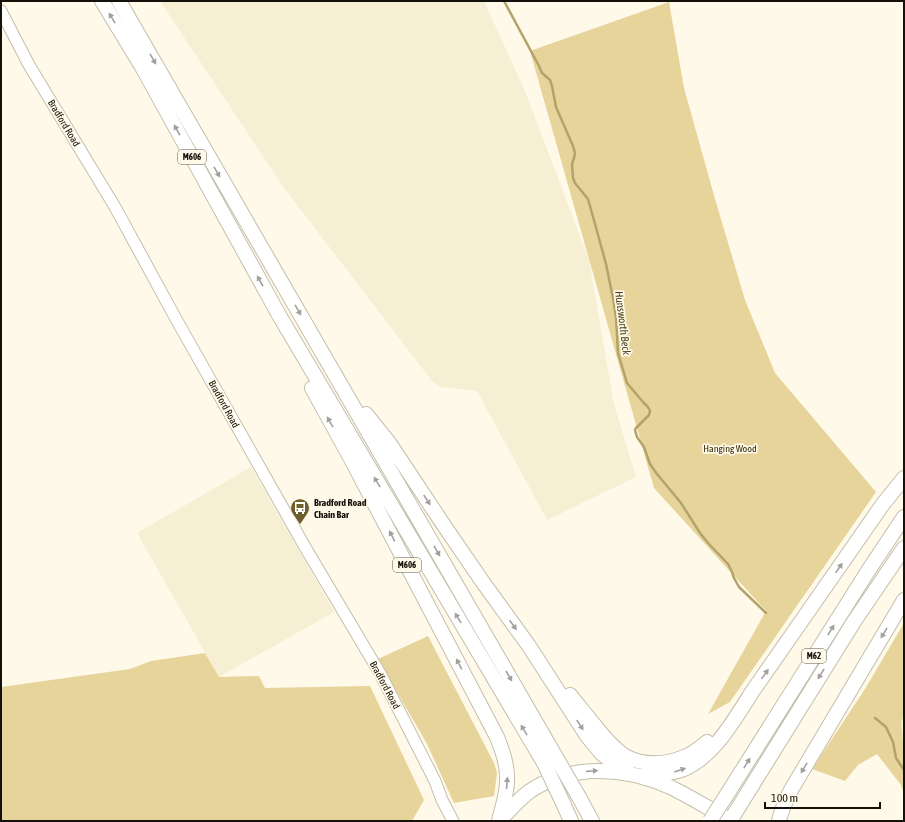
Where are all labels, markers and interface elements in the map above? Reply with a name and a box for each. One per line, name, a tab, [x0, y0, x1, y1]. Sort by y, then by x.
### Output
one-way arrow	[108, 13, 116, 23]
one-way arrow	[149, 53, 156, 65]
street label: Bradford Road	[46, 98, 82, 149]
one-way arrow	[174, 124, 180, 136]
road number: M606	[178, 150, 206, 164]
one-way arrow	[214, 166, 221, 178]
one-way arrow	[257, 275, 263, 287]
water label: Hunsworth Beck	[613, 290, 633, 356]
one-way arrow	[294, 304, 301, 316]
street label: Bradford Road	[206, 378, 242, 430]
one-way arrow	[327, 416, 334, 428]
park label: Hanging Wood	[703, 443, 757, 454]
one-way arrow	[374, 476, 381, 488]
one-way arrow	[423, 495, 431, 505]
bus stop icon: Bradford Road Chain Bar	[289, 497, 311, 525]
place label: Bradford Road Chain Bar	[314, 497, 367, 520]
one-way arrow	[388, 531, 395, 542]
one-way arrow	[434, 545, 441, 557]
road number: M606	[393, 558, 421, 572]
one-way arrow	[835, 562, 843, 573]
one-way arrow	[454, 612, 461, 624]
one-way arrow	[509, 620, 517, 630]
one-way arrow	[827, 624, 835, 635]
one-way arrow	[880, 627, 887, 639]
road number: M62	[802, 649, 826, 663]
one-way arrow	[455, 658, 462, 670]
street label: Bradford Road	[368, 659, 402, 711]
one-way arrow	[818, 668, 825, 680]
one-way arrow	[761, 669, 769, 680]
one-way arrow	[506, 670, 512, 682]
one-way arrow	[577, 720, 584, 731]
one-way arrow	[520, 724, 527, 735]
one-way arrow	[743, 758, 751, 768]
one-way arrow	[800, 762, 807, 774]
one-way arrow	[675, 767, 687, 773]
one-way arrow	[586, 768, 598, 775]
one-way arrow	[503, 777, 510, 789]
scale bar	[765, 784, 880, 810]
text: 100 m	[771, 791, 798, 805]

